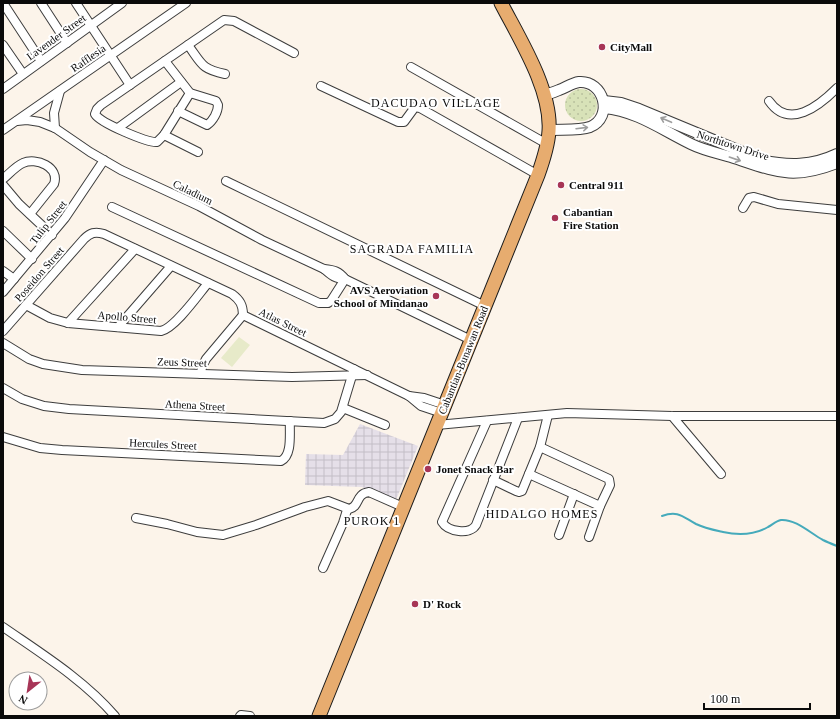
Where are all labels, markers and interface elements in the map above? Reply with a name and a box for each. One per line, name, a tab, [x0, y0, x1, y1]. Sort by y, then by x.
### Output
street label: Lavender Street	[24, 12, 88, 62]
place label: CityMall	[610, 41, 652, 53]
street label: Rafflesia	[68, 42, 108, 74]
marker: CityMall	[597, 42, 607, 52]
district label: DACUDAO VILLAGE	[371, 96, 501, 110]
one-way arrow	[661, 116, 673, 124]
one-way arrow	[575, 124, 588, 132]
street label: Northtown Drive	[695, 128, 771, 162]
one-way arrow	[729, 155, 741, 163]
street label: Caladium	[171, 177, 215, 207]
place label: Central 911	[569, 179, 624, 191]
marker: Central 911	[556, 180, 566, 190]
street label: Tulip Street	[27, 198, 69, 246]
place label: Cabantian Fire Station	[563, 206, 619, 231]
marker: Cabantian Fire Station	[550, 213, 560, 223]
district label: SAGRADA FAMILIA	[350, 242, 474, 256]
street label: Poseidon Street	[12, 244, 66, 304]
place label: AVS Aeroviation School of Mindanao	[334, 284, 428, 309]
marker: AVS Aeroviation School of Mindanao	[431, 291, 441, 301]
street label: Cabantian-Bunawan Road	[436, 304, 490, 416]
street label: Atlas Street	[257, 305, 309, 339]
street label: Apollo Street	[97, 308, 157, 326]
street label: Zeus Street	[157, 355, 207, 369]
street label: Athena Street	[165, 397, 225, 413]
street label: Hercules Street	[129, 436, 197, 452]
place label: Jonet Snack Bar	[436, 463, 514, 475]
marker: Jonet Snack Bar	[423, 464, 433, 474]
district label: HIDALGO HOMES	[486, 507, 598, 521]
district label: PUROK 1	[344, 514, 400, 528]
place label: D' Rock	[423, 598, 462, 610]
marker: D' Rock	[410, 599, 420, 609]
north arrow	[8, 671, 48, 711]
scale bar	[704, 685, 810, 711]
text: N	[17, 692, 29, 707]
text: 100 m	[710, 692, 741, 706]

